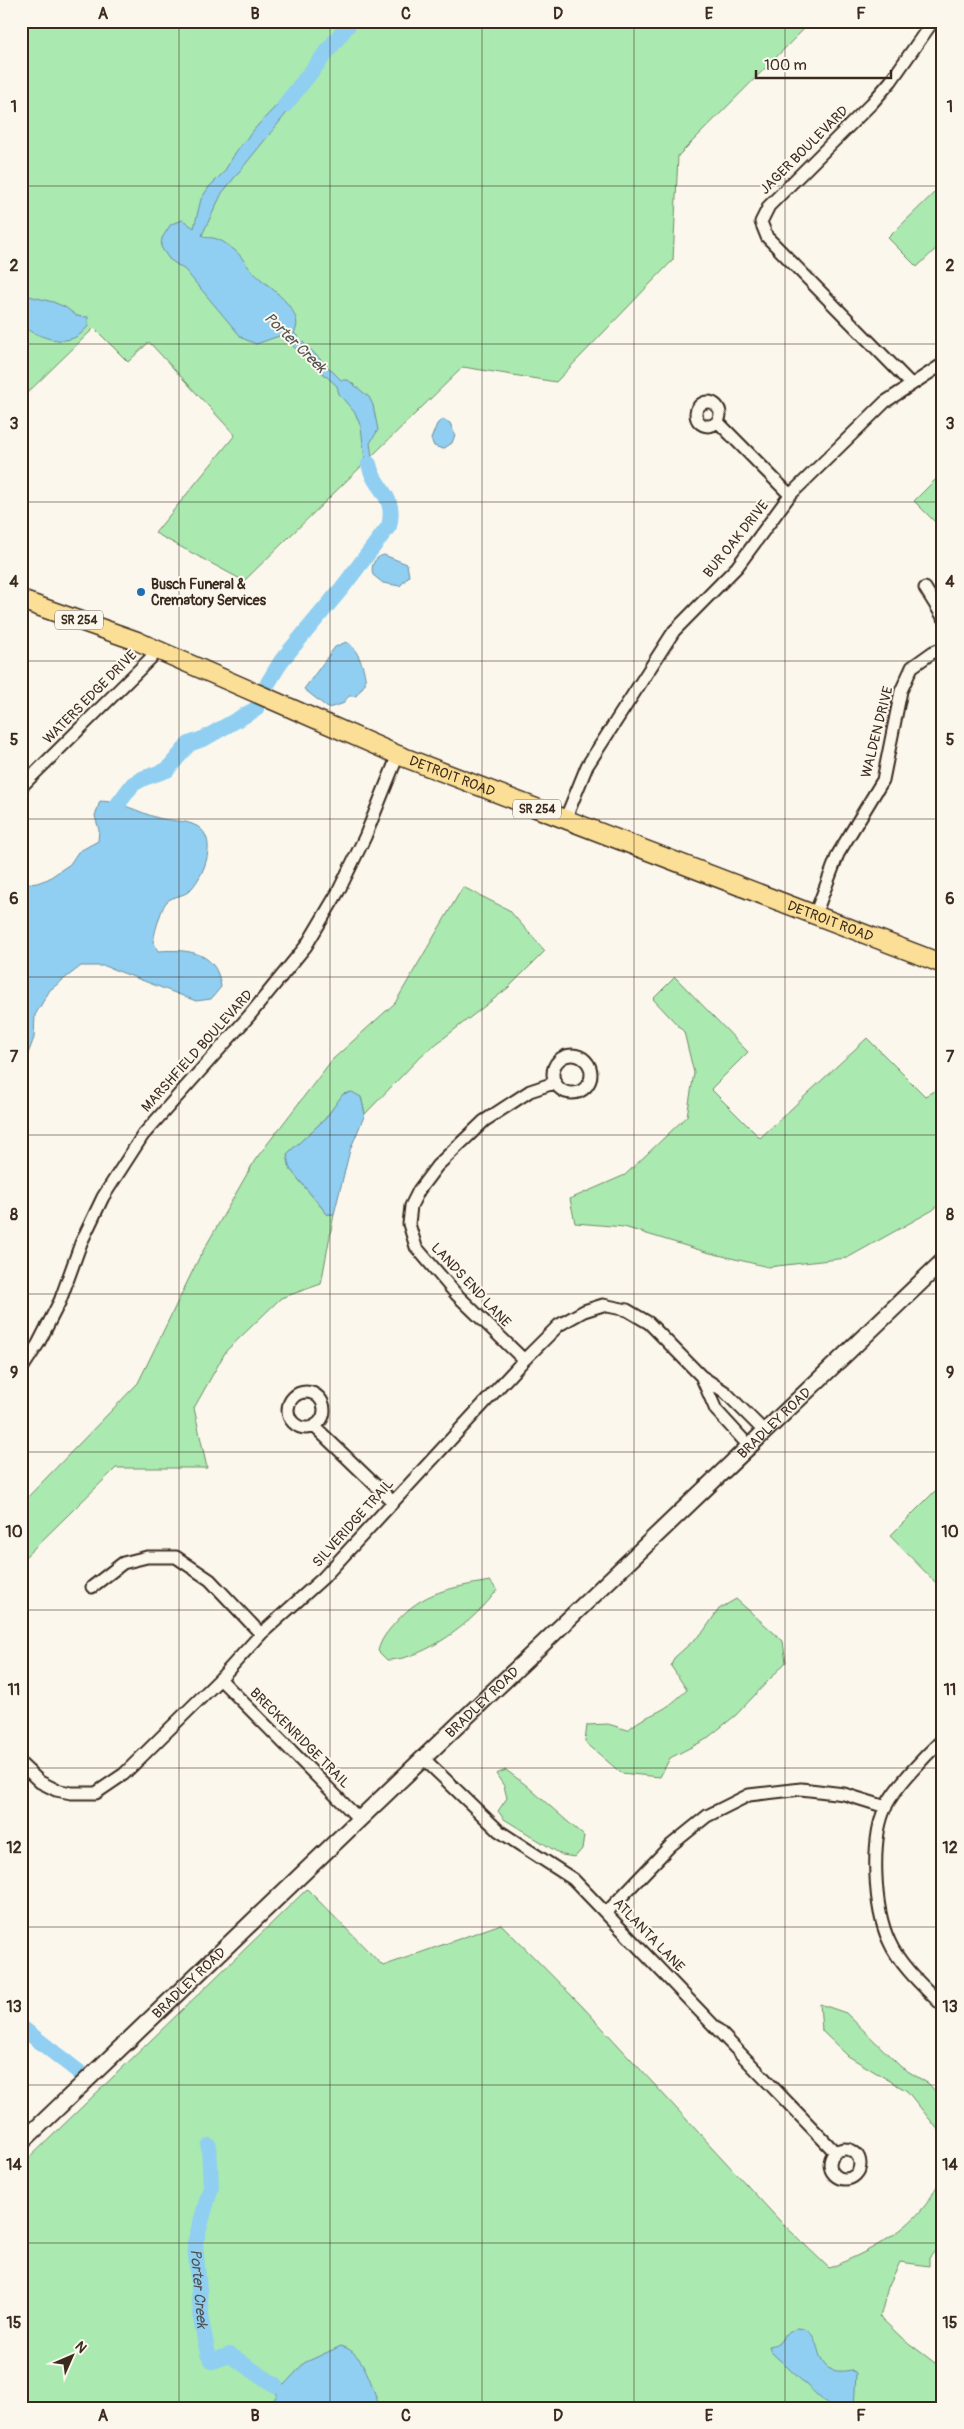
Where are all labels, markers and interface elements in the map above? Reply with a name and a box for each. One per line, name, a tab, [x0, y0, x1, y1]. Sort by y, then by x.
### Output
text: A	[98, 4, 109, 24]
text: B	[250, 4, 260, 24]
text: C	[401, 4, 411, 24]
text: D	[553, 4, 563, 24]
text: E	[705, 4, 714, 24]
text: F	[856, 4, 866, 24]
scale bar	[756, 48, 892, 80]
text: 100 m	[764, 56, 807, 75]
text: 1	[11, 97, 17, 117]
text: 1	[947, 97, 953, 117]
street label: JAGER BOULEVARD	[756, 102, 852, 198]
text: 2	[10, 256, 19, 276]
text: 2	[946, 256, 955, 276]
water label: Porter Creek	[260, 309, 331, 379]
text: 3	[10, 414, 19, 434]
text: 3	[946, 414, 955, 434]
street label: BUR OAK DRIVE	[700, 497, 772, 581]
text: 4	[9, 572, 19, 592]
text: 4	[945, 572, 955, 592]
place label: Busch Funeral & Crematory Services	[151, 576, 267, 609]
marker: Busch Funeral & Crematory Services	[135, 586, 147, 598]
road number: SR 254	[55, 610, 103, 630]
street label: WATERS EDGE DRIVE	[40, 647, 140, 747]
street label: WALDEN DRIVE	[857, 685, 897, 779]
text: 5	[10, 730, 19, 750]
text: 5	[946, 730, 955, 750]
street label: DETROIT ROAD	[407, 752, 498, 800]
road number: SR 254	[513, 800, 561, 819]
text: 6	[9, 889, 19, 909]
text: 6	[945, 889, 955, 909]
street label: DETROIT ROAD	[785, 897, 876, 945]
street label: MARSHFIELD BOULEVARD	[138, 986, 256, 1115]
text: 7	[10, 1047, 19, 1067]
text: 7	[946, 1047, 955, 1067]
text: 8	[10, 1205, 18, 1225]
text: 8	[946, 1205, 954, 1225]
street label: LANDS END LANE	[428, 1239, 514, 1331]
text: 9	[10, 1363, 18, 1383]
text: 9	[946, 1363, 954, 1383]
street label: BRADLEY ROAD	[734, 1384, 814, 1462]
street label: SILVERIDGE TRAIL	[309, 1475, 397, 1571]
text: 10	[5, 1522, 23, 1542]
text: 10	[941, 1522, 959, 1542]
street label: BRADLEY ROAD	[442, 1663, 522, 1741]
text: 11	[8, 1680, 20, 1700]
text: 11	[944, 1680, 956, 1700]
street label: BRECKENRIDGE TRAIL	[246, 1684, 354, 1792]
text: 12	[6, 1838, 22, 1858]
text: 12	[942, 1838, 958, 1858]
street label: ATLANTA LANE	[610, 1895, 688, 1975]
street label: BRADLEY ROAD	[148, 1943, 229, 2022]
text: 13	[6, 1997, 22, 2017]
text: 13	[942, 1997, 958, 2017]
text: 14	[6, 2155, 22, 2175]
text: 14	[942, 2155, 958, 2175]
water label: Porter Creek	[186, 2248, 212, 2331]
text: 15	[7, 2313, 22, 2333]
text: 15	[943, 2313, 958, 2333]
north arrow	[48, 2332, 98, 2382]
text: N	[71, 2338, 90, 2357]
text: A	[98, 2406, 109, 2426]
text: B	[250, 2406, 260, 2426]
text: C	[401, 2406, 411, 2426]
text: D	[553, 2406, 563, 2426]
text: E	[705, 2406, 714, 2426]
text: F	[856, 2406, 866, 2426]

